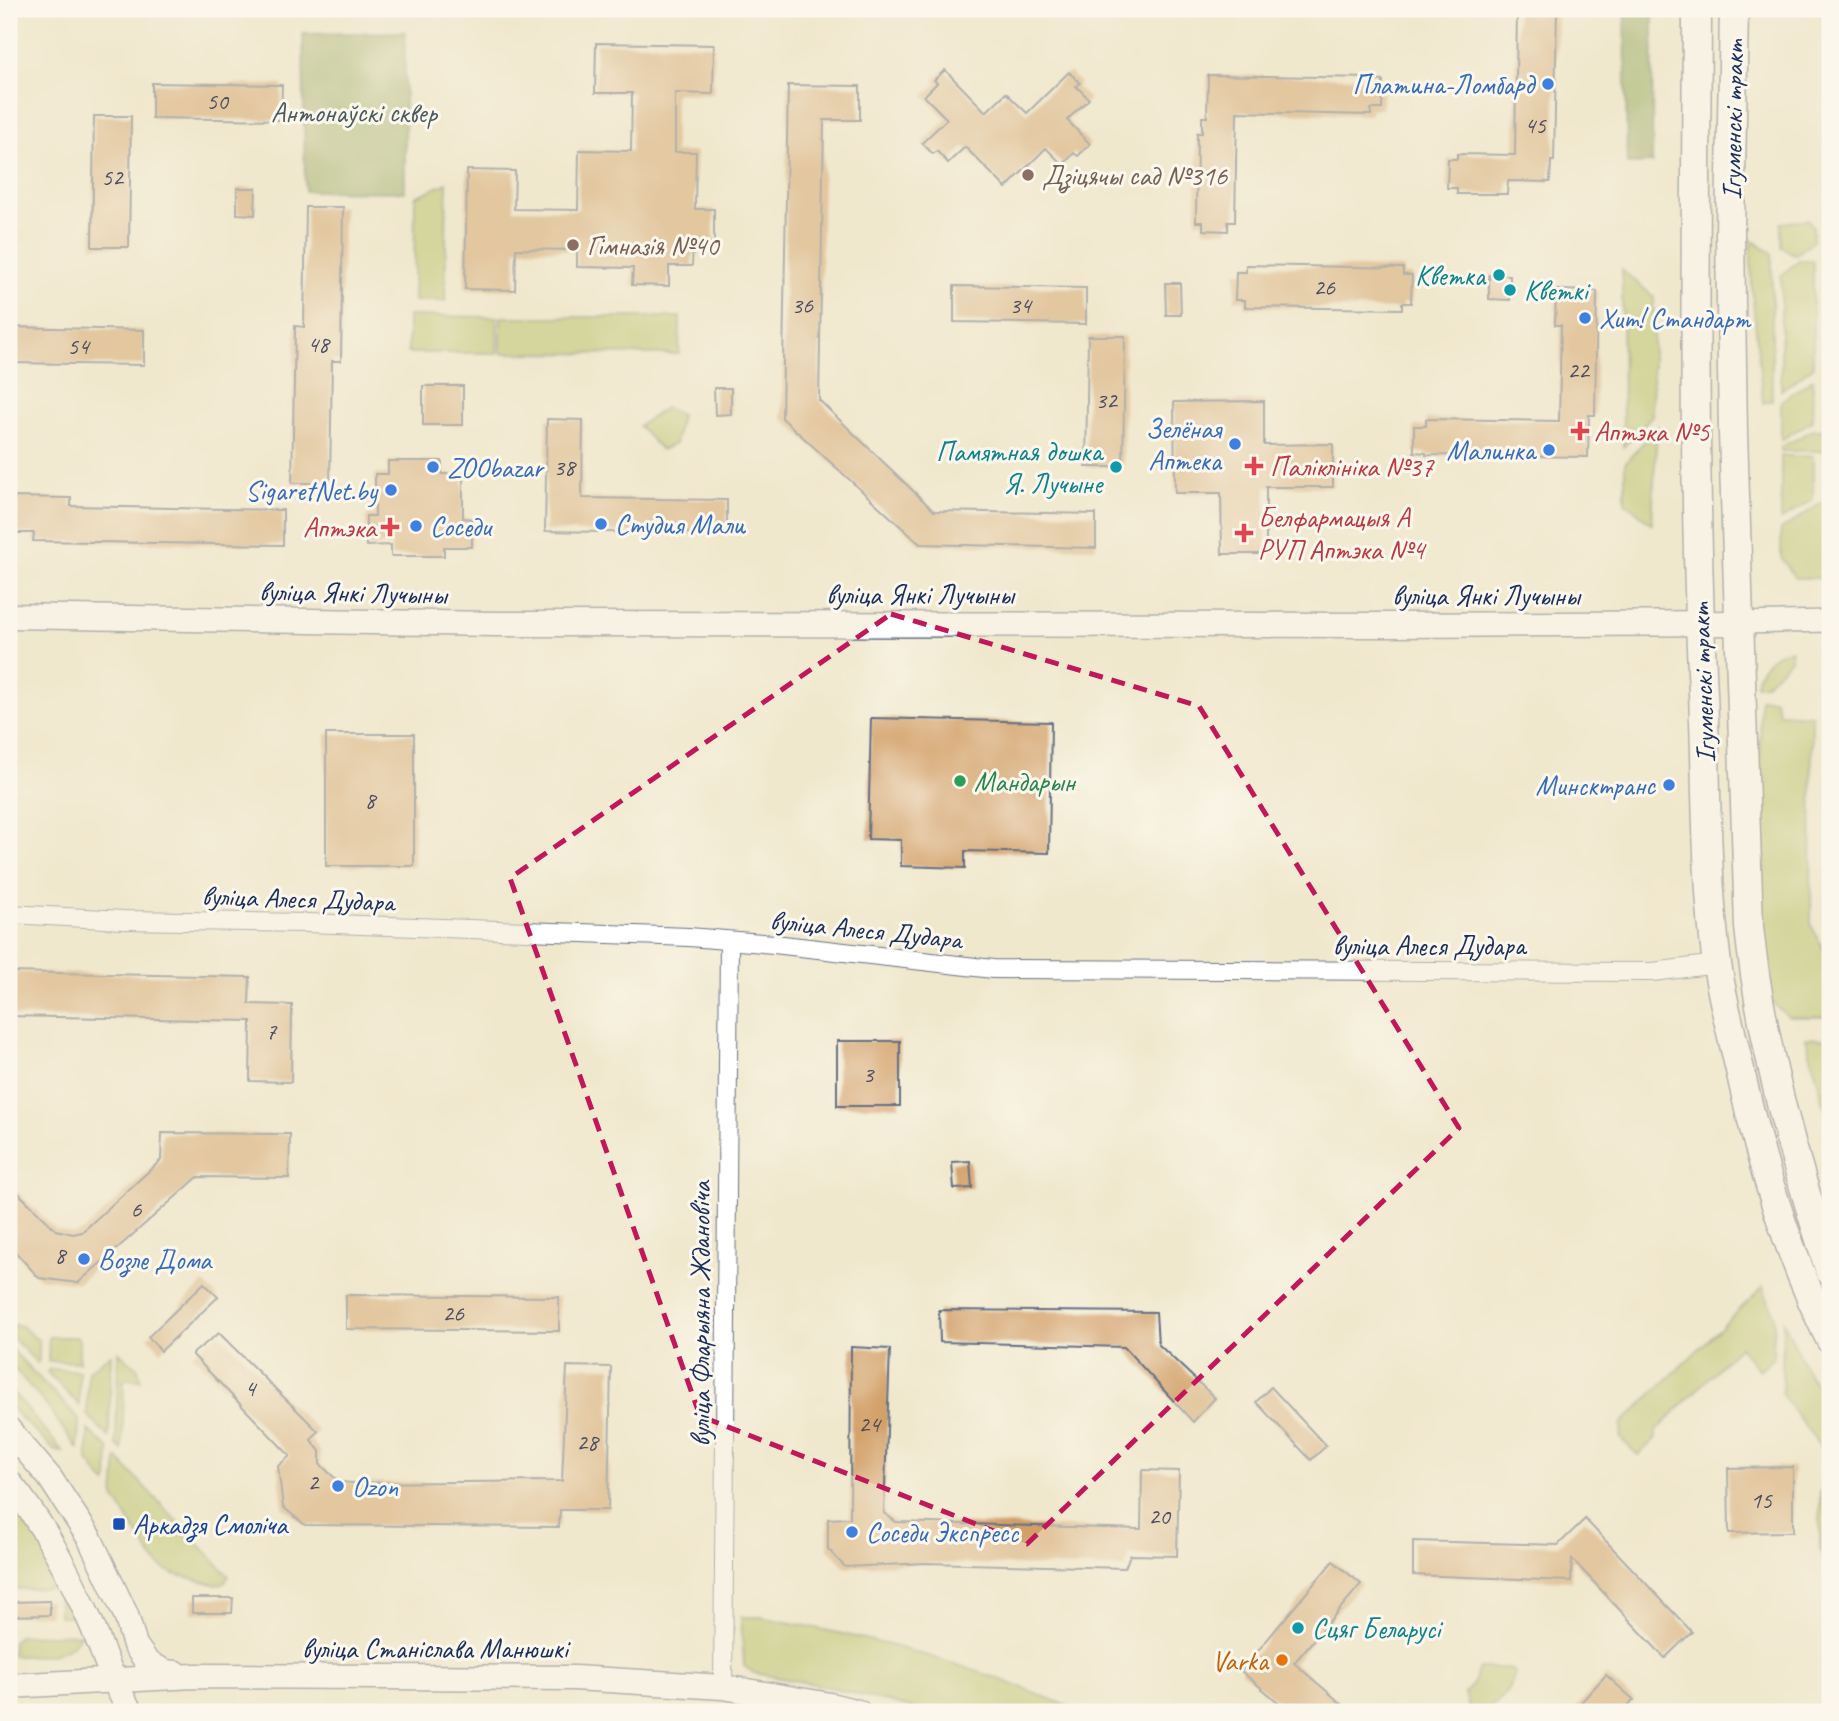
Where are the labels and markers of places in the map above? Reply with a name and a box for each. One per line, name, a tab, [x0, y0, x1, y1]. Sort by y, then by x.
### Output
place label: Платина-Ломбард	[1352, 67, 1537, 102]
marker: Платина-Ломбард	[1540, 76, 1556, 92]
place label: Дзіцячы сад №316	[1042, 158, 1229, 194]
marker: Дзіцячы сад №316	[1020, 167, 1036, 183]
place label: Гімназія №40	[587, 228, 721, 263]
marker: Гімназія №40	[565, 237, 581, 253]
place label: Кветка	[1415, 258, 1487, 293]
marker: Кветка	[1491, 267, 1507, 283]
place label: Кветкі	[1524, 273, 1592, 308]
marker: Кветкі	[1502, 282, 1518, 298]
place label: Хит! Стандарт	[1599, 301, 1752, 336]
marker: Хит! Стандарт	[1577, 310, 1593, 326]
place label: Зелёная Аптека	[1145, 411, 1223, 478]
place label: Аптэка №5	[1594, 414, 1711, 449]
marker: Аптэка №5	[1572, 423, 1588, 439]
place label: Малинка	[1446, 433, 1538, 468]
place label: Памятная дошка Я. Лучыне	[936, 434, 1105, 501]
marker: Зелёная Аптека	[1227, 436, 1243, 452]
marker: Малинка	[1541, 442, 1557, 458]
place label: Паліклініка №37	[1270, 449, 1435, 484]
place label: ZOObazar	[447, 450, 545, 485]
marker: Паліклініка №37	[1244, 456, 1264, 476]
marker: ZOObazar	[425, 459, 441, 475]
marker: Памятная дошка Я. Лучыне	[1108, 459, 1124, 475]
place label: SigaretNet.by	[245, 473, 379, 508]
marker: SigaretNet.by	[383, 482, 399, 498]
place label: Белфармацыя А РУП Аптэка №4	[1258, 500, 1427, 567]
place label: Студия Мали	[615, 507, 746, 542]
place label: Соседи	[430, 509, 494, 544]
place label: Аптэка	[303, 510, 378, 545]
marker: Студия Мали	[593, 516, 609, 532]
marker: Соседи	[408, 518, 424, 534]
marker: Аптэка	[382, 519, 398, 535]
marker: Белфармацыя А РУП Аптэка №4	[1236, 525, 1252, 541]
place label: Мандарын	[974, 764, 1076, 799]
place label: Минсктранс	[1536, 768, 1657, 803]
marker: Мандарын	[952, 773, 968, 789]
marker: Минсктранс	[1661, 777, 1677, 793]
place label: Возле Дома	[98, 1242, 213, 1278]
marker: Возле Дома	[76, 1251, 92, 1267]
place label: Ozon	[352, 1469, 398, 1504]
marker: Ozon	[330, 1478, 346, 1494]
place label: Аркадзя Смоліча	[133, 1507, 289, 1543]
place label: Соседи Экспресс	[866, 1515, 1019, 1550]
marker: Аркадзя Смоліча	[111, 1516, 127, 1532]
marker: Соседи Экспресс	[844, 1524, 860, 1540]
place label: Сцяг Беларусі	[1312, 1611, 1444, 1646]
marker: Сцяг Беларусі	[1290, 1620, 1306, 1636]
place label: Varka	[1212, 1643, 1270, 1678]
marker: Varka	[1274, 1652, 1290, 1668]

